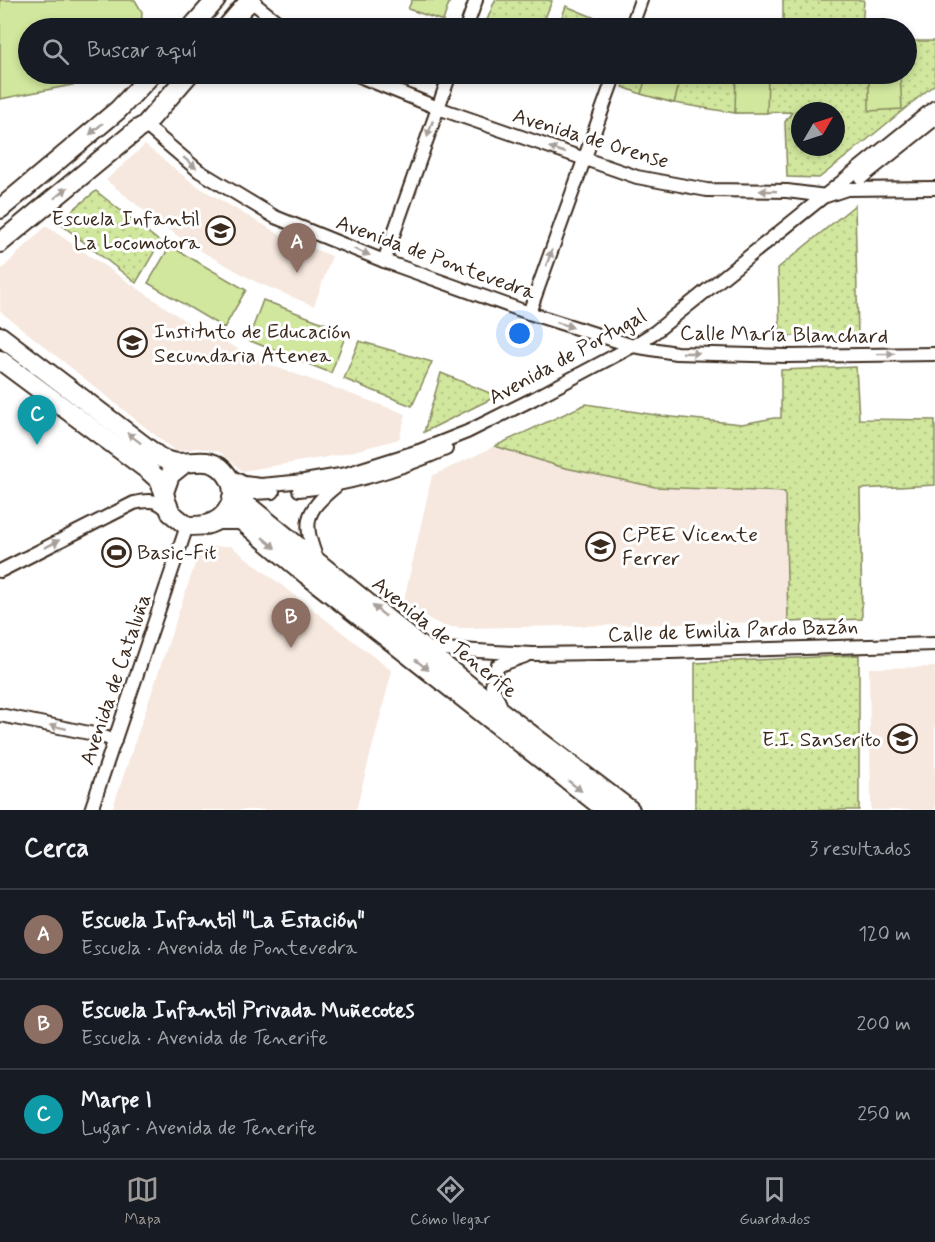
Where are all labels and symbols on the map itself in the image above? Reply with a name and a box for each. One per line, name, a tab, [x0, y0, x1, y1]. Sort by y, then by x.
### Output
street label: Avenida de Orense	[509, 102, 672, 176]
north arrow	[791, 102, 845, 156]
one-way arrow	[425, 120, 435, 138]
one-way arrow	[88, 123, 104, 136]
one-way arrow	[548, 145, 566, 155]
one-way arrow	[182, 156, 197, 169]
one-way arrow	[758, 186, 777, 196]
one-way arrow	[54, 187, 69, 199]
place label: Escuela Infantil La Locomotora	[52, 205, 200, 257]
street label: Avenida de Pontevedra	[332, 209, 540, 307]
school or university icon: Escuela Infantil La Locomotora	[205, 214, 237, 246]
pin: A	[278, 224, 316, 273]
one-way arrow	[353, 248, 371, 257]
one-way arrow	[545, 249, 555, 267]
street label: Avenida de Portugal	[484, 302, 651, 412]
place label: Instituto de Educación Secundaria Atenea	[154, 318, 351, 370]
your location	[505, 319, 534, 348]
street label: Calle María Blanchard	[680, 319, 888, 351]
one-way arrow	[556, 321, 574, 330]
school or university icon: Instituto de Educación Secundaria Atenea	[117, 327, 149, 359]
one-way arrow	[682, 349, 701, 358]
one-way arrow	[877, 350, 896, 359]
pin: C	[18, 396, 57, 445]
one-way arrow	[126, 432, 141, 444]
place label: CPEE Vicente Ferrer	[622, 521, 758, 573]
school or university icon: CPEE Vicente Ferrer	[585, 530, 617, 562]
sports icon: Basic-Fit	[100, 536, 132, 568]
one-way arrow	[261, 537, 277, 550]
one-way arrow	[44, 539, 61, 549]
place label: Basic-Fit	[137, 539, 217, 567]
street label: Avenida de Tenerife	[366, 570, 523, 705]
street label: Avenida de Cataluña	[73, 590, 158, 769]
pin: B	[272, 598, 310, 648]
one-way arrow	[371, 605, 387, 618]
street label: Calle de Emilia Pardo Bazán	[607, 613, 859, 649]
one-way arrow	[414, 659, 429, 671]
one-way arrow	[48, 722, 67, 731]
school or university icon: E.I. Sanserito	[886, 723, 918, 755]
place label: E.I. Sanserito	[762, 726, 881, 754]
one-way arrow	[567, 779, 583, 792]

